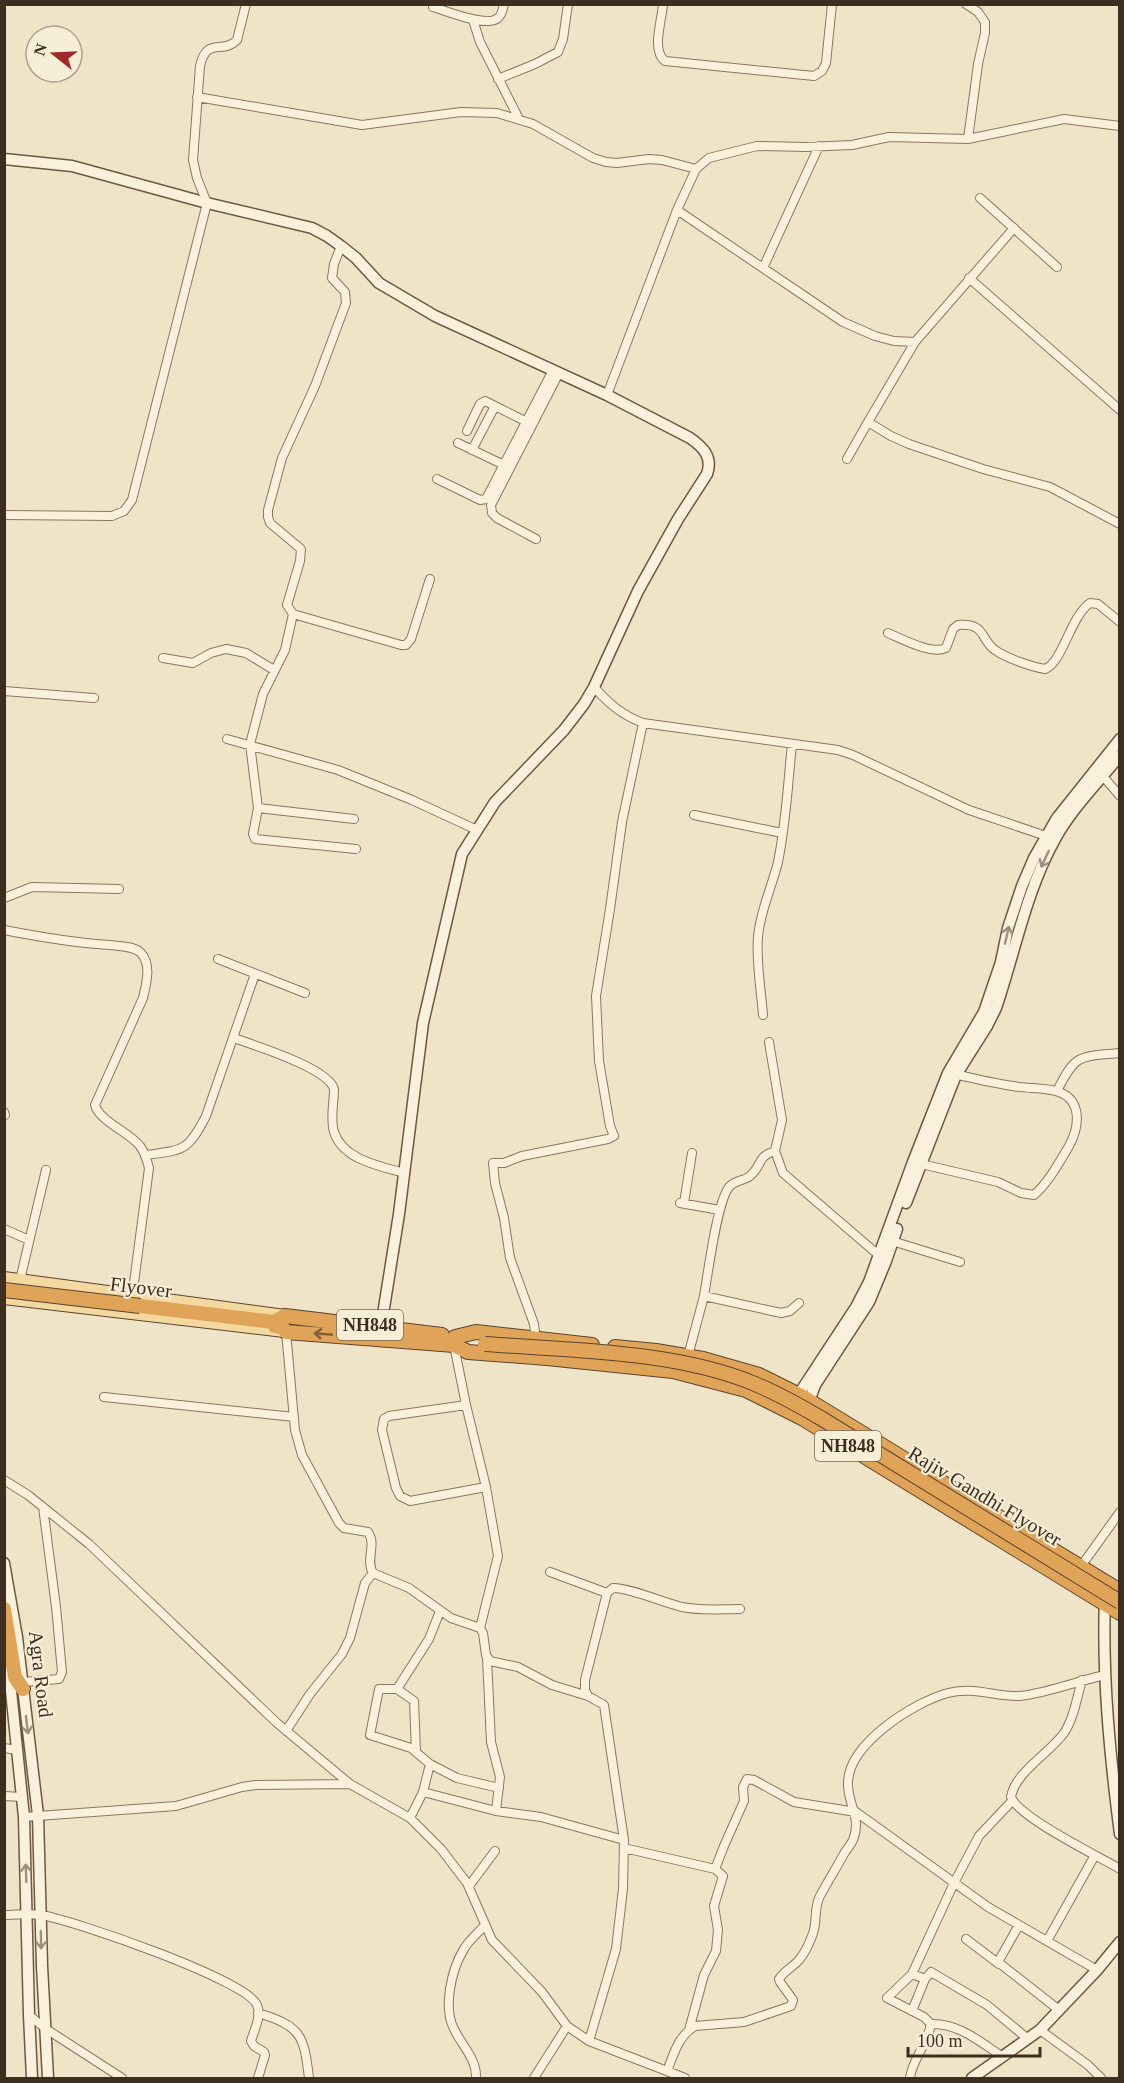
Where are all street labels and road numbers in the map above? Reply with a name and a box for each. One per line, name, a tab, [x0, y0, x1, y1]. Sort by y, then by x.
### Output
street label: Flyover	[109, 1272, 174, 1303]
road number: NH848	[337, 1310, 403, 1340]
road number: NH848	[815, 1431, 881, 1461]
street label: Rajiv Gandhi Flyover	[904, 1442, 1066, 1551]
street label: Agra Road	[24, 1629, 57, 1719]

